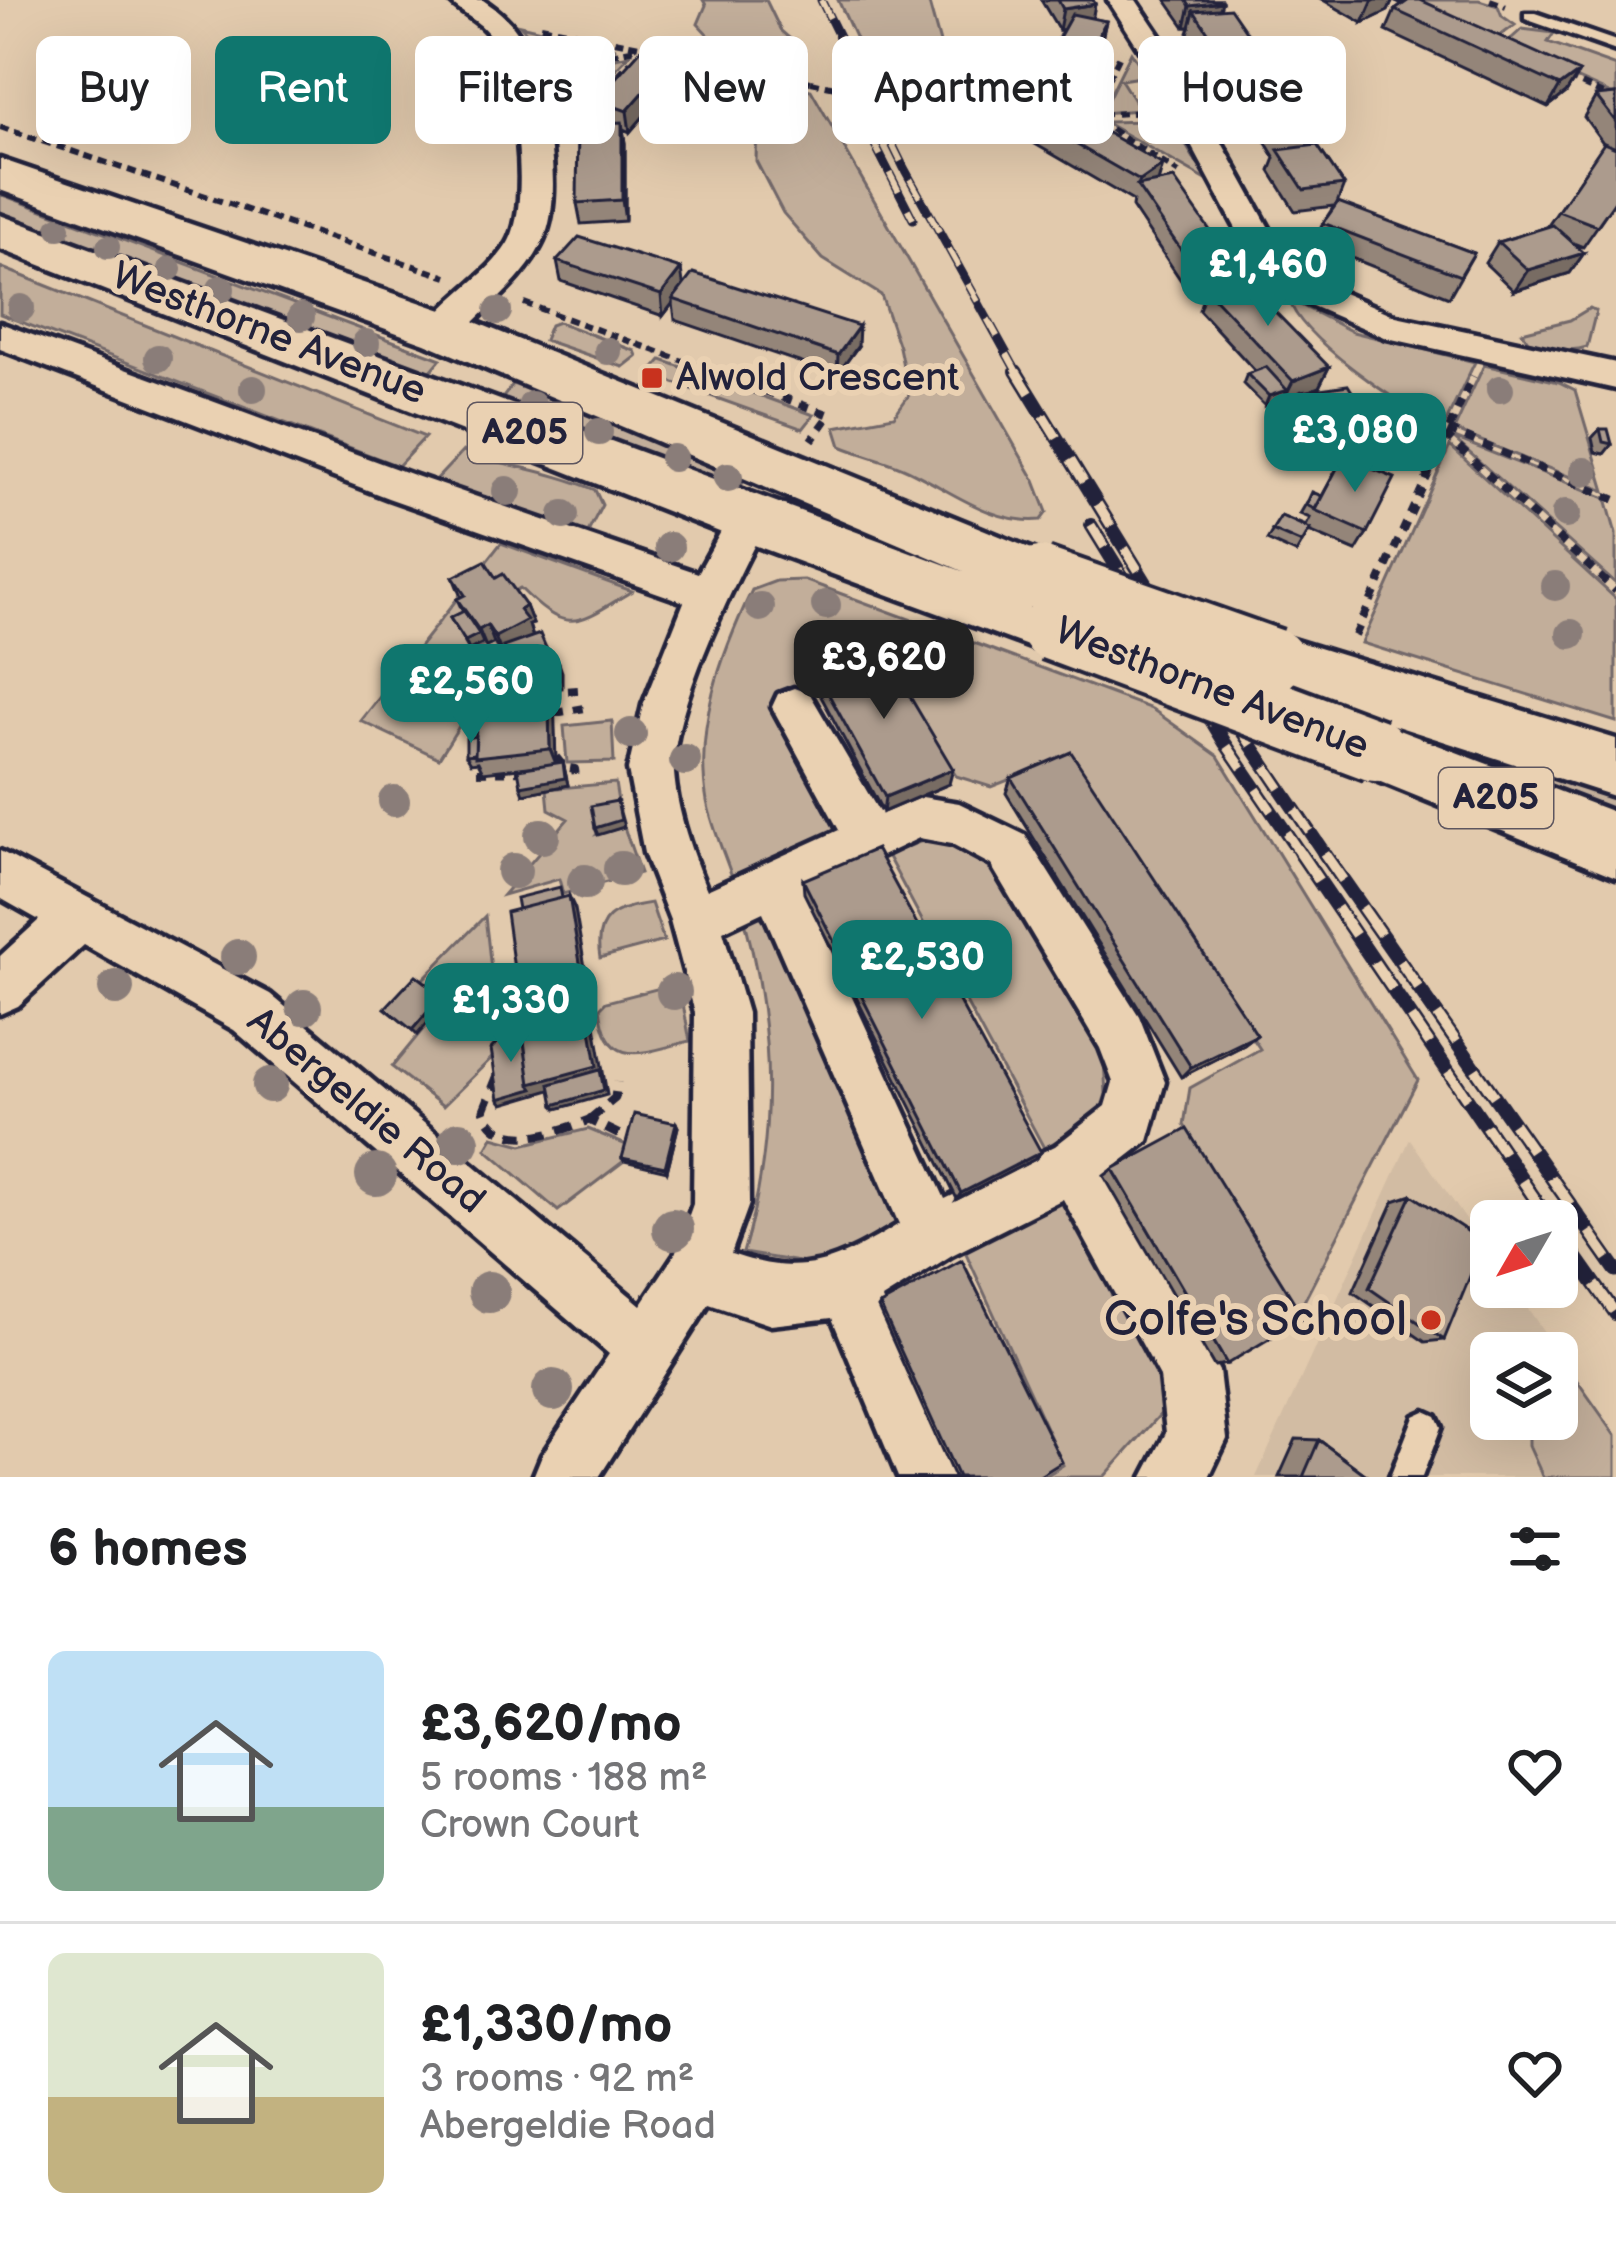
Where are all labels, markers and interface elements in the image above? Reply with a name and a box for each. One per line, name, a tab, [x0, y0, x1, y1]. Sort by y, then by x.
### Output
chip: Buy	[36, 36, 191, 144]
chip: Rent	[215, 36, 391, 144]
chip: Filters	[415, 36, 615, 144]
chip: New	[639, 36, 808, 144]
chip: Apartment	[832, 36, 1114, 144]
chip: House	[1138, 36, 1346, 144]
pin: £1,460	[1170, 227, 1366, 329]
text: £1,460	[1208, 242, 1328, 289]
street label: Westhorne Avenue	[106, 253, 432, 415]
place label: Alwold Crescent	[676, 355, 959, 402]
marker: Alwold Crescent	[639, 365, 665, 391]
pin: £3,080	[1257, 393, 1453, 495]
road number: A205	[468, 403, 582, 463]
text: £3,080	[1291, 408, 1419, 455]
street label: Westhorne Avenue	[1049, 608, 1375, 770]
pin: £3,620	[786, 620, 982, 722]
text: £3,620	[821, 635, 947, 682]
pin: £2,560	[373, 644, 569, 746]
text: £2,560	[408, 659, 534, 706]
road number: A205	[1439, 768, 1553, 828]
pin: £2,530	[824, 920, 1020, 1022]
text: £2,530	[859, 935, 985, 982]
pin: £1,330	[413, 963, 609, 1065]
text: £1,330	[451, 978, 571, 1025]
street label: Abergeldie Road	[238, 998, 494, 1224]
north arrow	[1470, 1200, 1578, 1308]
map controls	[1470, 1200, 1578, 1440]
place label: Colfe's School	[1104, 1292, 1407, 1349]
marker: Colfe's School	[1418, 1307, 1444, 1333]
button: layers	[1470, 1332, 1578, 1440]
icon: filters	[1502, 1516, 1568, 1582]
text: 6 homes	[48, 1519, 248, 1580]
text: £3,620/mo	[420, 1694, 682, 1755]
icon: home	[144, 1699, 288, 1843]
icon: heart	[1502, 1738, 1568, 1804]
text: 5 rooms · 188 m²	[420, 1755, 708, 1802]
text: Crown Court	[420, 1802, 639, 1849]
text: £1,330/mo	[420, 1995, 672, 2056]
icon: home	[144, 2001, 288, 2145]
icon: heart	[1502, 2040, 1568, 2106]
text: 3 rooms · 92 m²	[420, 2056, 694, 2103]
text: Abergeldie Road	[420, 2103, 716, 2150]

